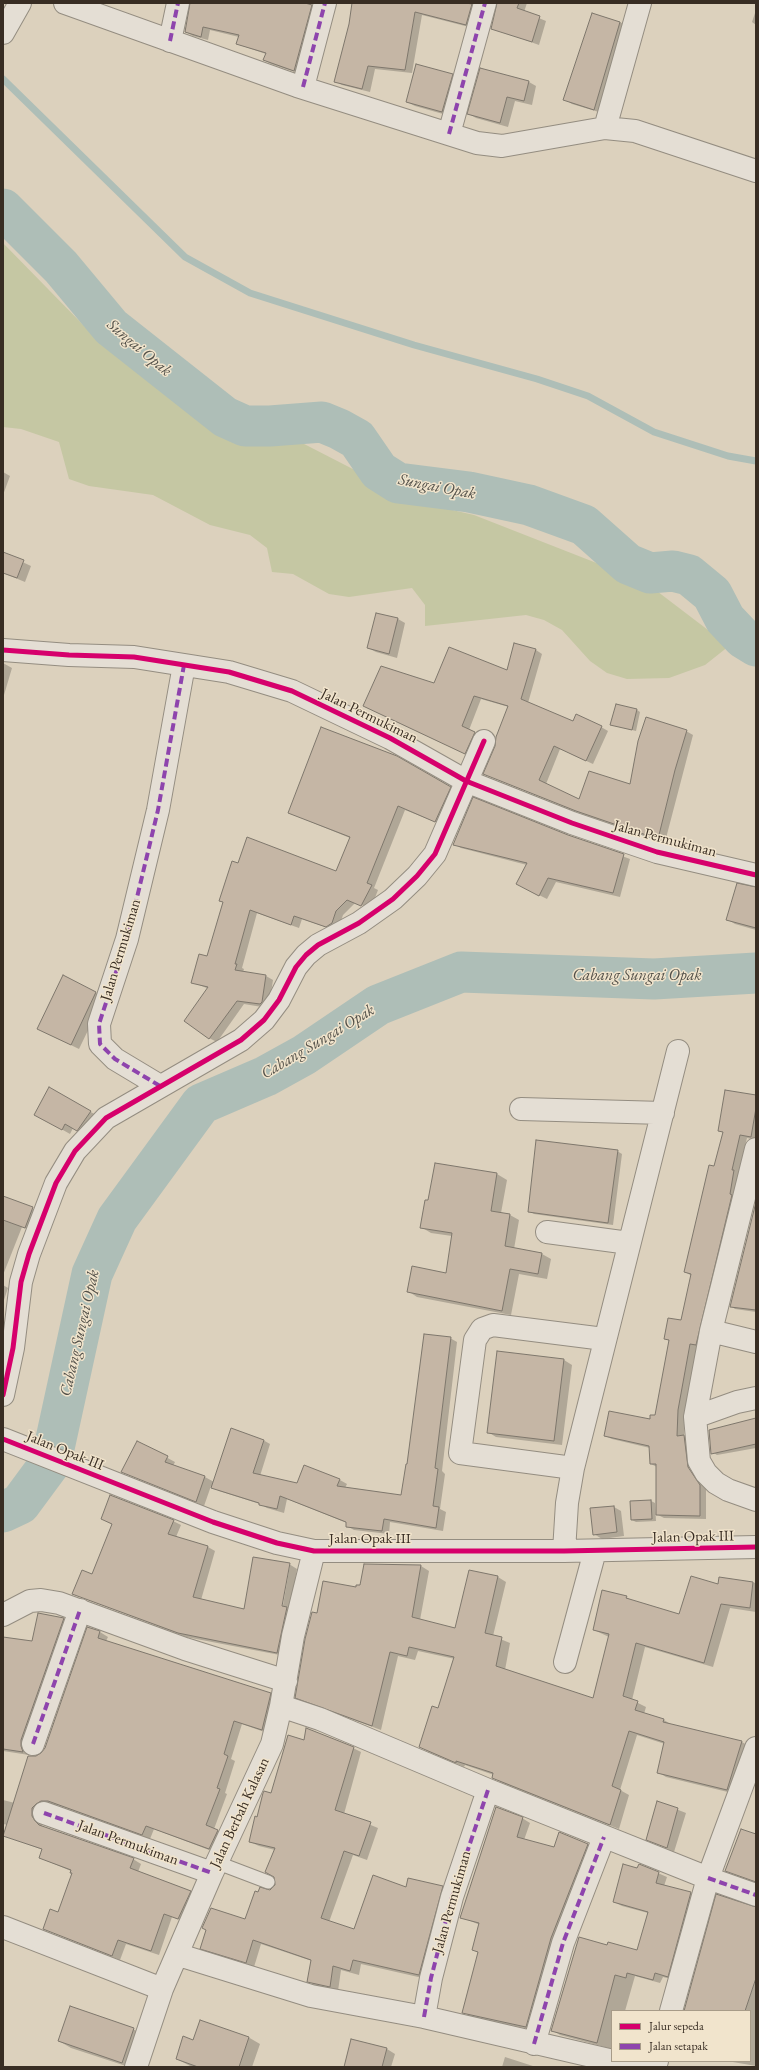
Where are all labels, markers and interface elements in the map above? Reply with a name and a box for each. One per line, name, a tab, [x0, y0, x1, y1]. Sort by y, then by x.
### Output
water label: Sungai Opak	[103, 315, 175, 381]
water label: Sungai Opak	[397, 470, 477, 504]
street label: Jalan Permukiman	[317, 685, 421, 747]
street label: Jalan Permukiman	[612, 817, 718, 861]
street label: Jalan Permukiman	[97, 897, 145, 1003]
water label: Cabang Sungai Opak	[572, 966, 702, 986]
water label: Cabang Sungai Opak	[258, 1001, 378, 1083]
water label: Cabang Sungai Opak	[56, 1268, 104, 1398]
street label: Jalan Opak III	[24, 1427, 106, 1475]
street label: Jalan Opak III	[652, 1527, 734, 1547]
street label: Jalan Opak III	[329, 1530, 411, 1548]
street label: Jalan Berbah Kalasan	[207, 1755, 273, 1871]
street label: Jalan Permukiman	[75, 1816, 181, 1870]
street label: Jalan Permukiman	[429, 1849, 475, 1955]
legend	[611, 2010, 751, 2062]
text: Jalur sepeda	[649, 2018, 704, 2034]
text: Jalan setapak	[649, 2038, 708, 2054]

